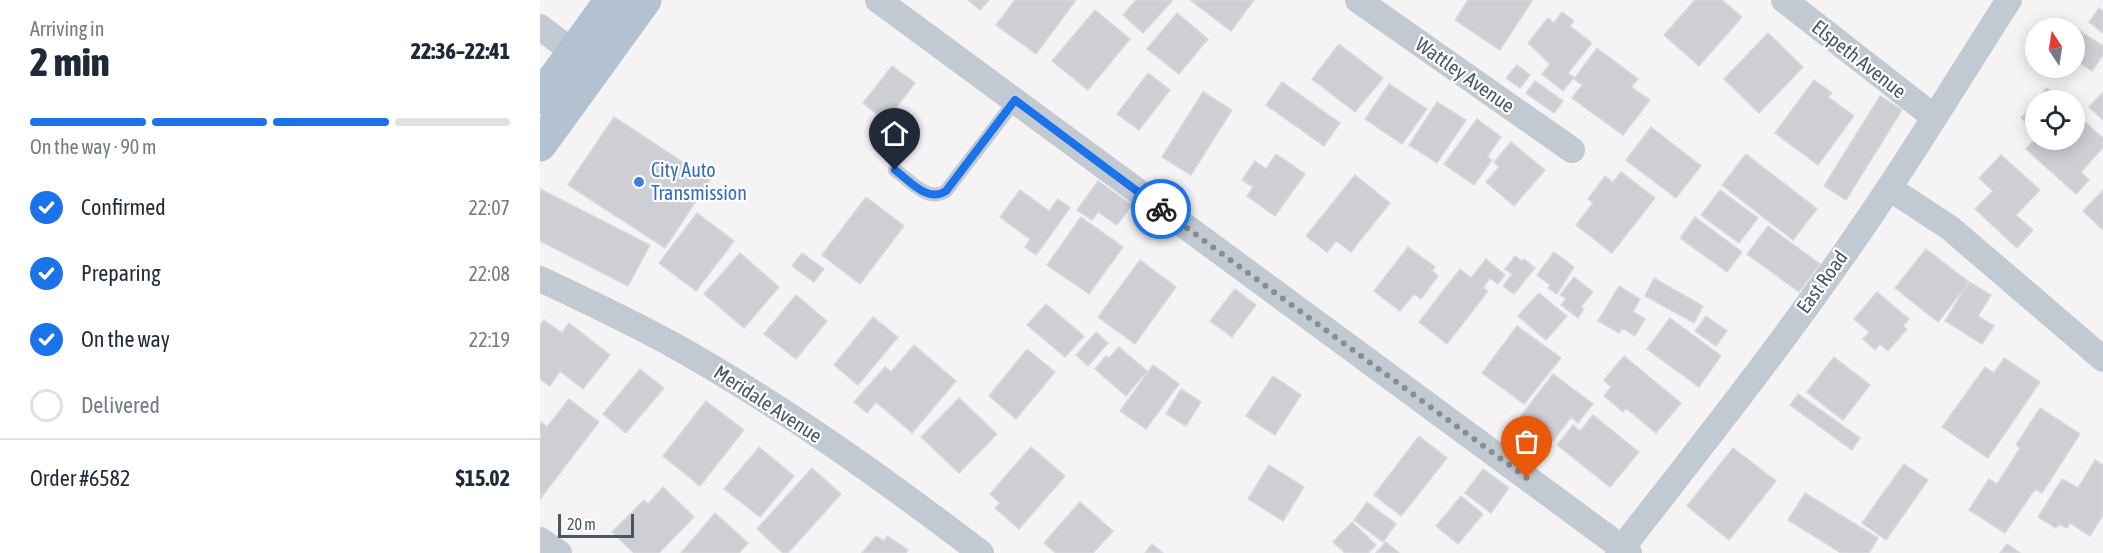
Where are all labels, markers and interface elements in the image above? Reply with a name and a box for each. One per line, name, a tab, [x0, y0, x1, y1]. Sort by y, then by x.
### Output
street label: Elspeth Avenue	[1808, 15, 1911, 102]
text: Arriving in	[30, 17, 104, 40]
north arrow	[2025, 18, 2085, 78]
map controls	[2025, 18, 2085, 150]
street label: Wattley Avenue	[1412, 32, 1519, 117]
text: 22:36–22:41	[411, 38, 510, 64]
text: 2 min	[30, 40, 110, 84]
button: locate	[2025, 90, 2085, 150]
pin	[869, 108, 920, 170]
icon: home	[878, 117, 911, 150]
text: On the way · 90 m	[30, 135, 156, 158]
place label: City Auto Transmission	[651, 158, 747, 204]
marker: City Auto Transmission	[632, 175, 646, 189]
courier	[1131, 179, 1191, 239]
icon: check	[30, 191, 63, 224]
icon: bike	[1145, 193, 1178, 226]
text: Confirmed	[81, 194, 166, 220]
text: 22:07	[468, 196, 510, 219]
street label: East Road	[1791, 246, 1852, 317]
icon: check	[30, 257, 63, 290]
text: Preparing	[81, 260, 161, 286]
text: 22:08	[468, 262, 510, 285]
icon: check	[30, 323, 63, 356]
text: On the way	[81, 326, 170, 352]
text: 22:19	[469, 328, 510, 351]
street label: Meridale Avenue	[710, 360, 827, 447]
text: Delivered	[81, 392, 160, 418]
pin	[1501, 416, 1552, 478]
icon: bag	[1510, 425, 1543, 458]
text: Order #6582	[30, 465, 130, 491]
text: $15.02	[455, 465, 510, 491]
scale bar	[558, 511, 634, 538]
text: 20 m	[567, 515, 596, 533]

